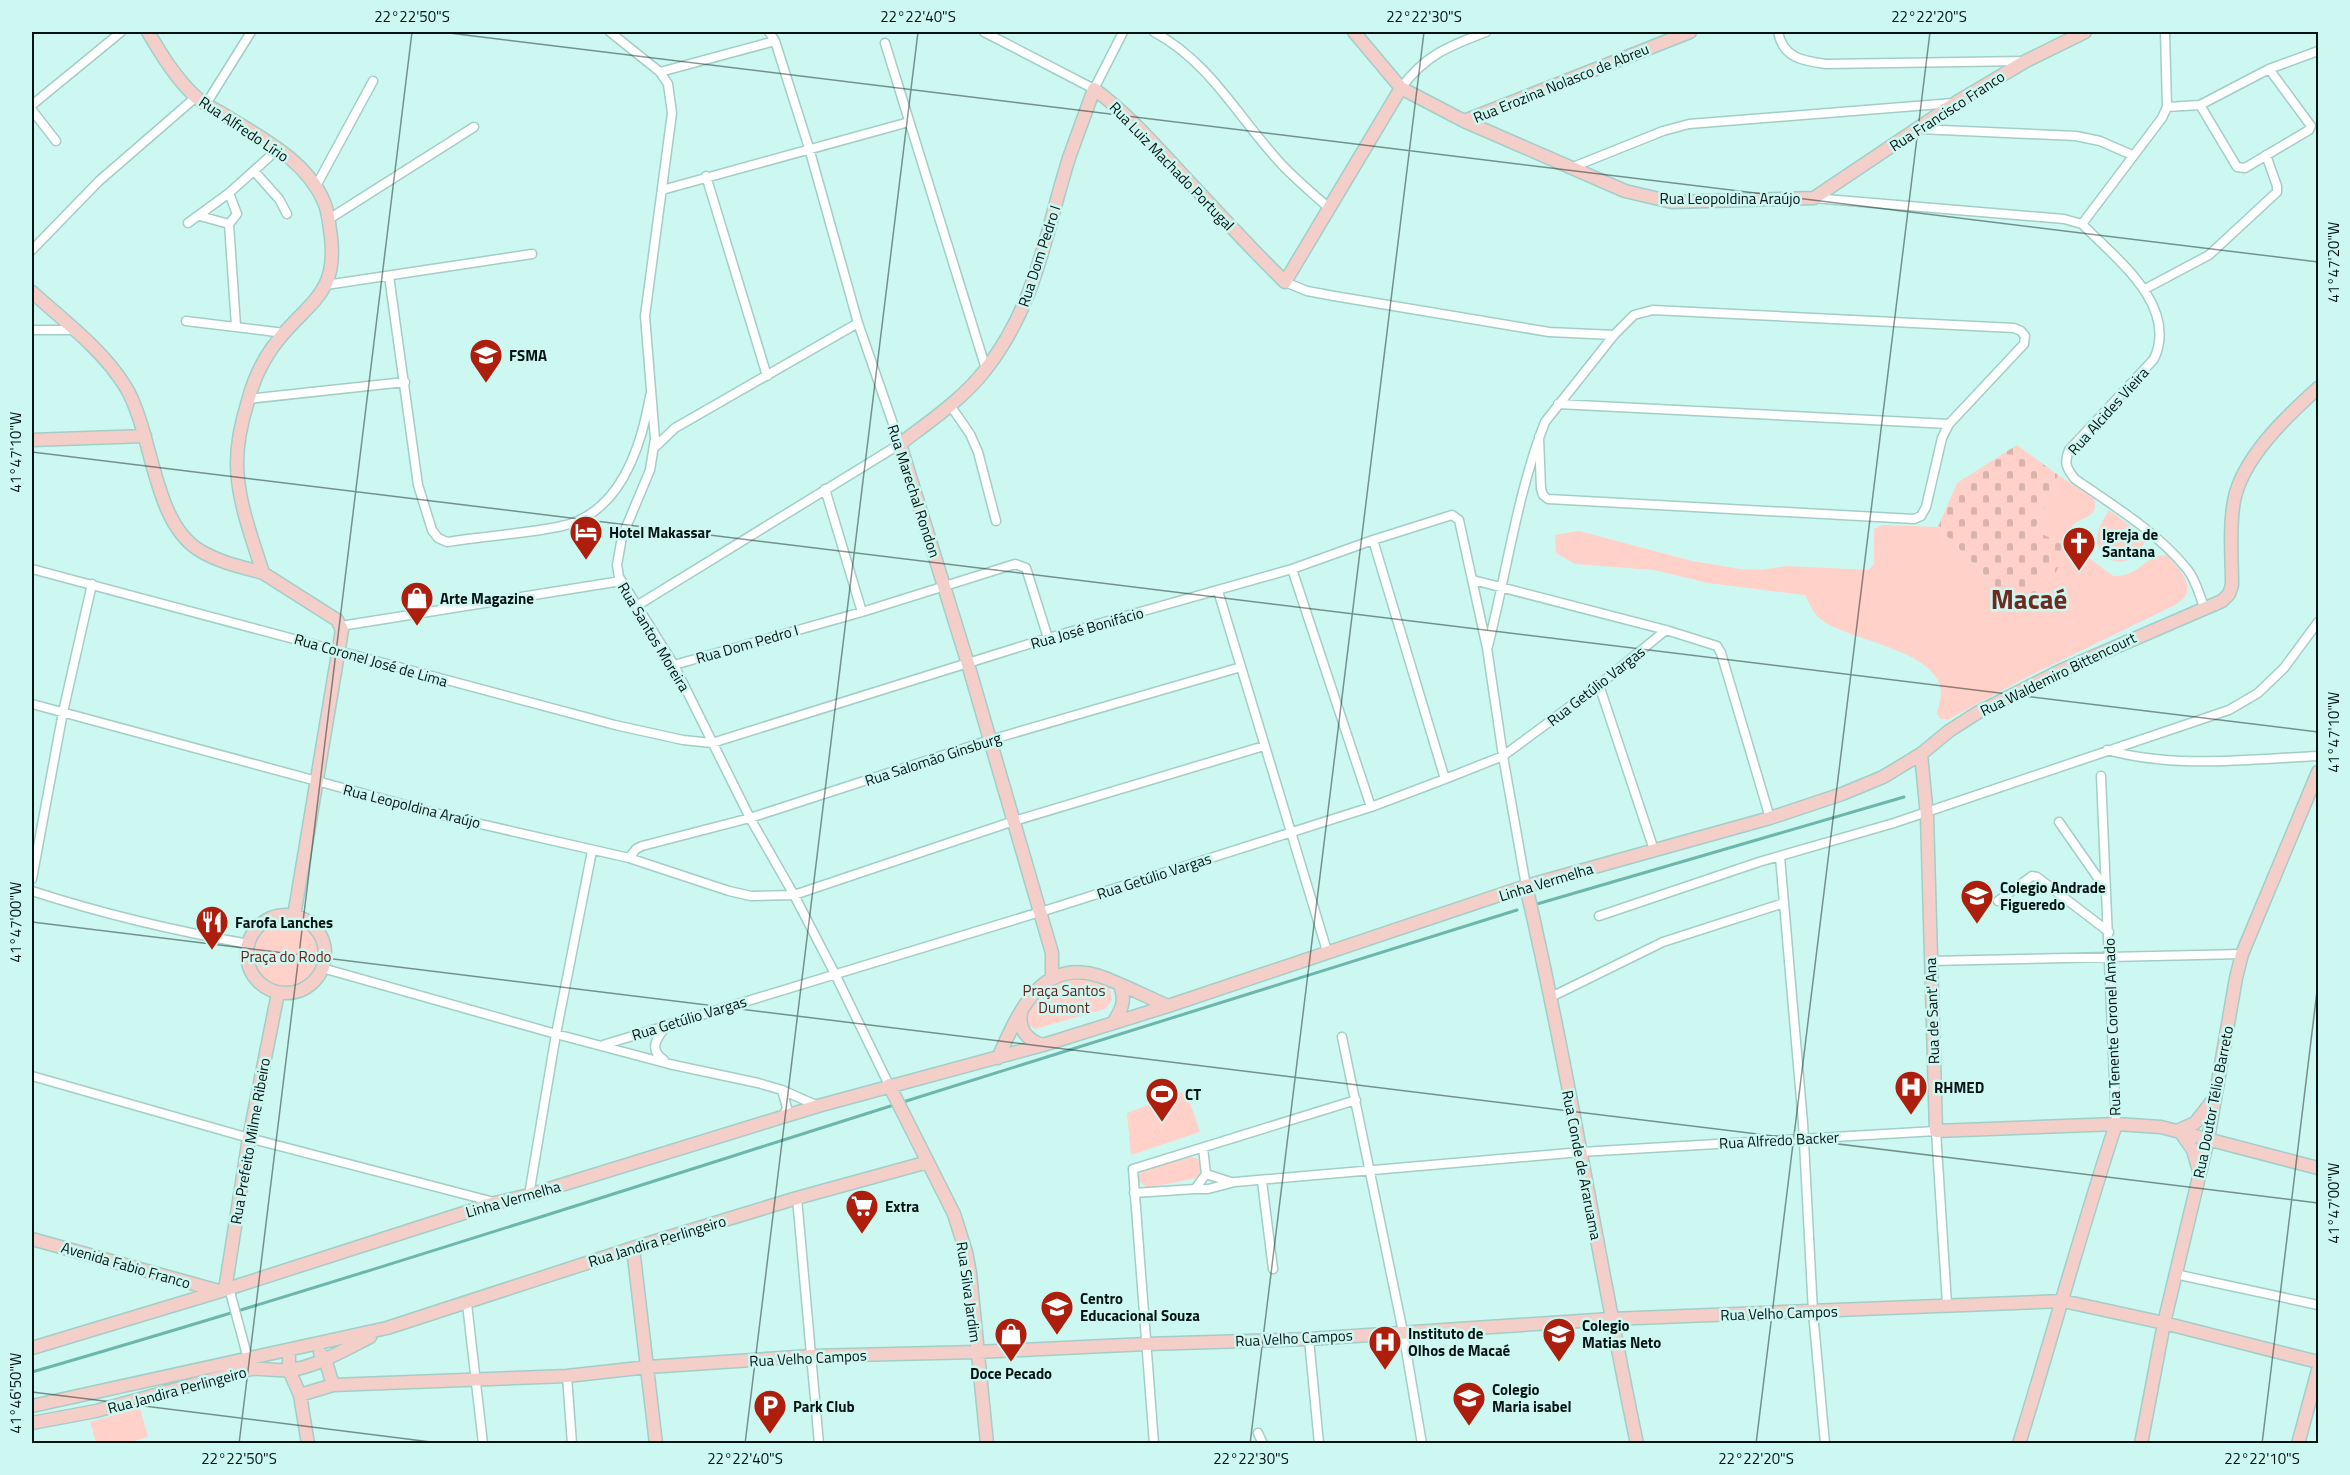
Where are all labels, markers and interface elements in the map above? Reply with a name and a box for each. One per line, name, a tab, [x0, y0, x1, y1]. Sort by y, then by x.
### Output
text: 22°22'50"S	[374, 5, 450, 28]
text: 22°22'40"S	[880, 5, 956, 28]
text: 22°22'30"S	[1386, 5, 1462, 28]
text: 22°22'20"S	[1891, 5, 1967, 28]
street label: Rua Erozina Nolasco de Abreu	[1470, 37, 1652, 129]
street label: Rua Francisco Franco	[1885, 65, 2009, 157]
street label: Rua Alfredo Lírio	[194, 90, 294, 168]
street label: Rua Luiz Machado Portugal	[1104, 96, 1240, 236]
street label: Rua Leopoldina Araújo	[1660, 187, 1800, 210]
street label: Rua Dom Pedro I	[1012, 202, 1066, 310]
text: 41°47'20"W	[2322, 222, 2345, 302]
school or university icon: FSMA	[468, 337, 504, 384]
place label: FSMA	[509, 344, 547, 367]
street label: Rua Alcides Vieira	[2062, 361, 2154, 460]
text: 41°47'10"W	[4, 412, 27, 492]
street label: Rua Marechal Rondon	[882, 422, 946, 560]
hotel icon: Hotel Makassar	[568, 514, 604, 561]
place label: Hotel Makassar	[609, 521, 711, 544]
place label: Igreja de Santana	[2102, 523, 2158, 563]
church icon: Igreja de Santana	[2061, 525, 2097, 572]
street label: Rua Santos Moreira	[612, 578, 696, 697]
district label: Macaé	[1991, 578, 2067, 619]
shop icon: Arte Magazine	[399, 580, 435, 627]
place label: Arte Magazine	[440, 587, 534, 610]
street label: Rua José Bonifácio	[1028, 601, 1146, 655]
street label: Rua Dom Pedro I	[693, 618, 801, 670]
street label: Rua Waldemiro Bittencourt	[1976, 626, 2141, 722]
street label: Rua Coronel José de Lima	[292, 627, 451, 693]
street label: Rua Getúlio Vargas	[1542, 640, 1650, 732]
text: 41°47'10"W	[2322, 692, 2345, 772]
street label: Rua Salomão Ginsburg	[862, 726, 1005, 792]
street label: Rua Leopoldina Araújo	[341, 778, 483, 834]
street label: Rua Getúlio Vargas	[1094, 847, 1214, 905]
street label: Linha Vermelha	[1496, 857, 1596, 907]
place label: Colegio Andrade Figueredo	[2000, 876, 2106, 916]
school or university icon: Colegio Andrade Figueredo	[1959, 878, 1995, 925]
text: 41°47'00"W	[4, 882, 27, 962]
restaurant icon: Farofa Lanches	[194, 904, 230, 951]
place label: Farofa Lanches	[235, 911, 333, 934]
street label: Rua Tenente Coronel Amado	[2097, 938, 2127, 1116]
park label: Praça do Rodo	[241, 945, 332, 968]
street label: Rua de Sant' Ana	[1919, 957, 1945, 1065]
park label: Praça Santos Dumont	[1023, 979, 1105, 1019]
street label: Rua Getúlio Vargas	[629, 990, 749, 1046]
street label: Rua Doutor Télio Barreto	[2187, 1024, 2239, 1180]
street label: Rua Prefeito Milme Ribeiro	[224, 1056, 276, 1226]
hospital icon: RHMED	[1893, 1069, 1929, 1116]
sports icon: CT	[1144, 1076, 1180, 1123]
place label: RHMED	[1934, 1076, 1984, 1099]
place label: CT	[1185, 1083, 1201, 1106]
street label: Rua Conde de Araruama	[1556, 1088, 1608, 1242]
street label: Rua Alfredo Backer	[1718, 1125, 1840, 1155]
text: 41°47'00"W	[2322, 1163, 2345, 1243]
street label: Linha Vermelha	[463, 1174, 564, 1224]
supermarket icon: Extra	[844, 1188, 880, 1235]
place label: Extra	[885, 1195, 919, 1218]
street label: Rua Jandira Perlingeiro	[585, 1209, 729, 1273]
street label: Avenida Fabio Franco	[59, 1236, 193, 1294]
street label: Rua Silva Jardim	[951, 1240, 987, 1344]
place label: Centro Educacional Souza	[1080, 1287, 1200, 1327]
school or university icon: Centro Educacional Souza	[1039, 1289, 1075, 1336]
street label: Rua Velho Campos	[1720, 1299, 1838, 1327]
place label: Colegio Matias Neto	[1582, 1314, 1661, 1354]
shop icon: Doce Pecado	[993, 1316, 1029, 1363]
school or university icon: Colegio Matias Neto	[1541, 1316, 1577, 1363]
place label: Instituto de Olhos de Macaé	[1408, 1322, 1511, 1362]
street label: Rua Velho Campos	[1235, 1323, 1353, 1353]
hospital icon: Instituto de Olhos de Macaé	[1367, 1324, 1403, 1371]
street label: Rua Velho Campos	[749, 1343, 867, 1373]
text: 41°46'50"W	[4, 1353, 27, 1433]
street label: Rua Jandira Perlingeiro	[105, 1360, 249, 1420]
place label: Doce Pecado	[970, 1362, 1052, 1385]
place label: Colegio Maria isabel	[1492, 1378, 1571, 1418]
school or university icon: Colegio Maria isabel	[1451, 1380, 1487, 1427]
parking icon: Park Club	[752, 1388, 788, 1435]
place label: Park Club	[793, 1395, 855, 1418]
text: 22°22'50"S	[201, 1447, 277, 1470]
text: 22°22'40"S	[707, 1447, 783, 1470]
text: 22°22'30"S	[1213, 1447, 1289, 1470]
text: 22°22'20"S	[1718, 1447, 1794, 1470]
text: 22°22'10"S	[2224, 1447, 2300, 1470]

